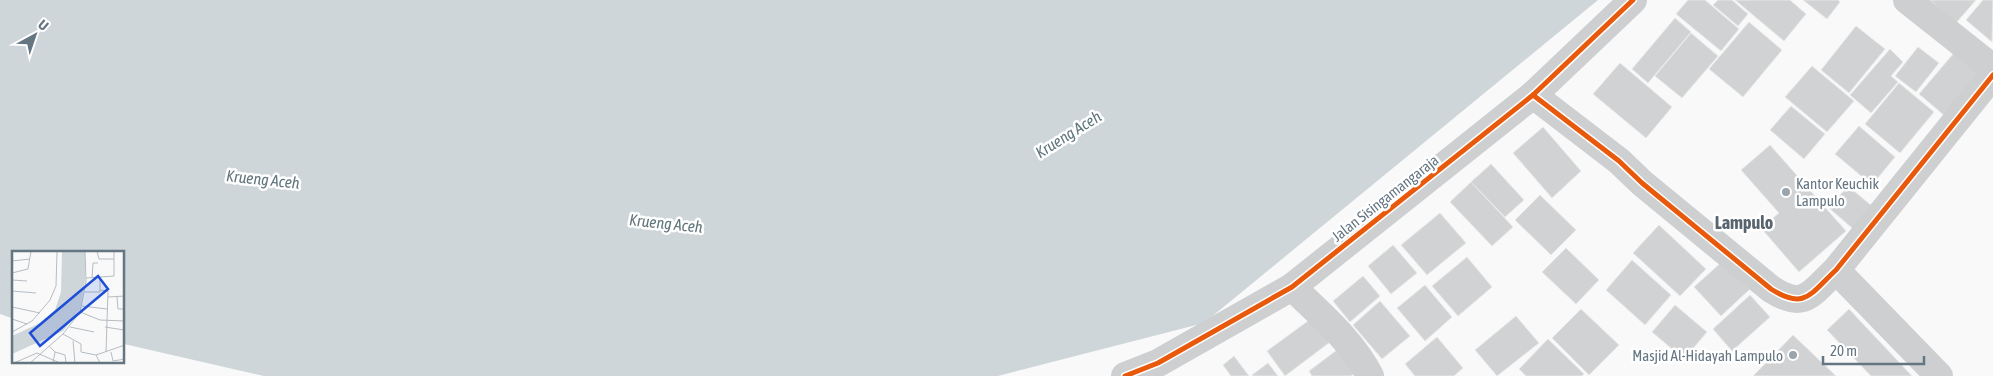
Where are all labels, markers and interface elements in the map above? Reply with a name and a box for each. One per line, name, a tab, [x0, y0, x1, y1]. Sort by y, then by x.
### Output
north arrow	[10, 10, 60, 60]
text: U	[35, 16, 52, 34]
water label: Krueng Aceh	[1032, 107, 1105, 162]
street label: Jalan Sisingamangaraja	[1328, 151, 1442, 245]
water label: Krueng Aceh	[225, 166, 301, 193]
place label: Kantor Keuchik Lampulo	[1796, 175, 1879, 209]
marker: Kantor Keuchik Lampulo	[1780, 186, 1792, 198]
water label: Krueng Aceh	[628, 210, 704, 237]
district label: Lampulo	[1715, 212, 1773, 233]
inset map	[12, 251, 125, 364]
scale bar	[1823, 334, 1924, 366]
text: 20 m	[1830, 342, 1857, 359]
place label: Masjid Al-Hidayah Lampulo	[1632, 347, 1783, 364]
marker: Masjid Al-Hidayah Lampulo	[1787, 349, 1799, 361]

